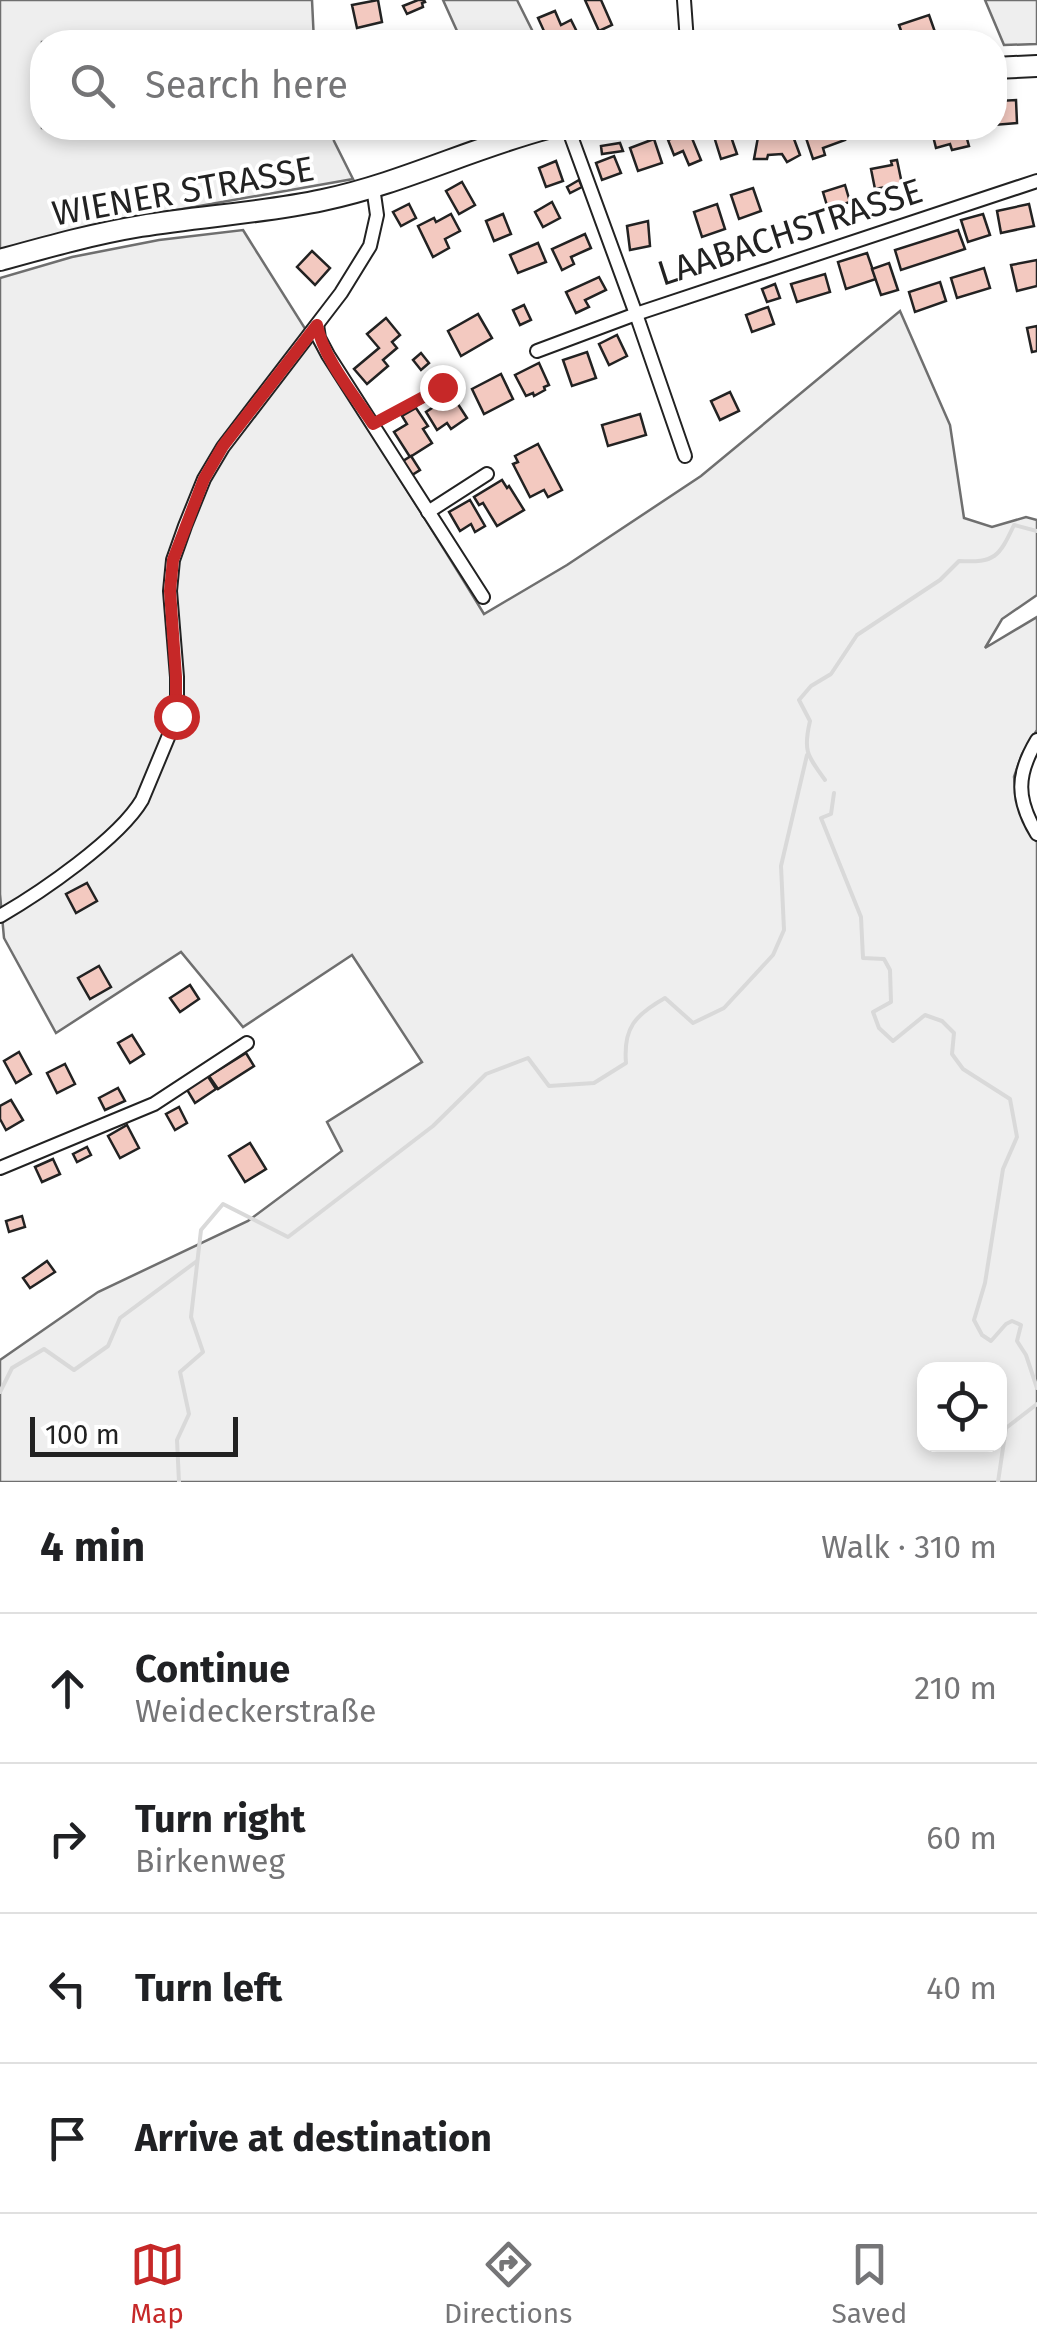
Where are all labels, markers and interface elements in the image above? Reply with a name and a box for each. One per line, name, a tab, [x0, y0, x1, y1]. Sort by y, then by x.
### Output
search box	[30, 30, 1007, 140]
icon: search	[65, 58, 120, 113]
text: Search here	[145, 62, 348, 108]
street label: WIENER STRASSE	[49, 147, 317, 235]
street label: LAABACHSTRASSE	[652, 169, 928, 295]
route end	[420, 365, 466, 411]
route start	[154, 694, 200, 740]
map controls	[917, 1362, 1007, 1452]
button: locate	[917, 1362, 1007, 1452]
scale bar	[30, 1412, 238, 1456]
text: 100 m	[45, 1418, 120, 1451]
text: 4 min	[40, 1522, 145, 1572]
text: Walk · 310 m	[821, 1528, 997, 1566]
text: Continue	[135, 1646, 290, 1692]
icon: ahead	[40, 1661, 95, 1716]
text: 210 m	[914, 1669, 997, 1707]
text: Weideckerstraße	[135, 1692, 376, 1730]
text: Turn right	[135, 1796, 305, 1842]
icon: right	[40, 1811, 95, 1866]
text: 60 m	[926, 1819, 997, 1857]
text: Birkenweg	[135, 1842, 285, 1880]
icon: left	[40, 1961, 95, 2016]
text: Turn left	[135, 1965, 282, 2011]
text: 40 m	[926, 1969, 997, 2007]
icon: arrive	[40, 2111, 95, 2166]
text: Arrive at destination	[135, 2115, 492, 2161]
tab: Map	[130, 2237, 185, 2330]
tab: Directions	[444, 2237, 572, 2330]
tab: Saved	[832, 2237, 907, 2330]

